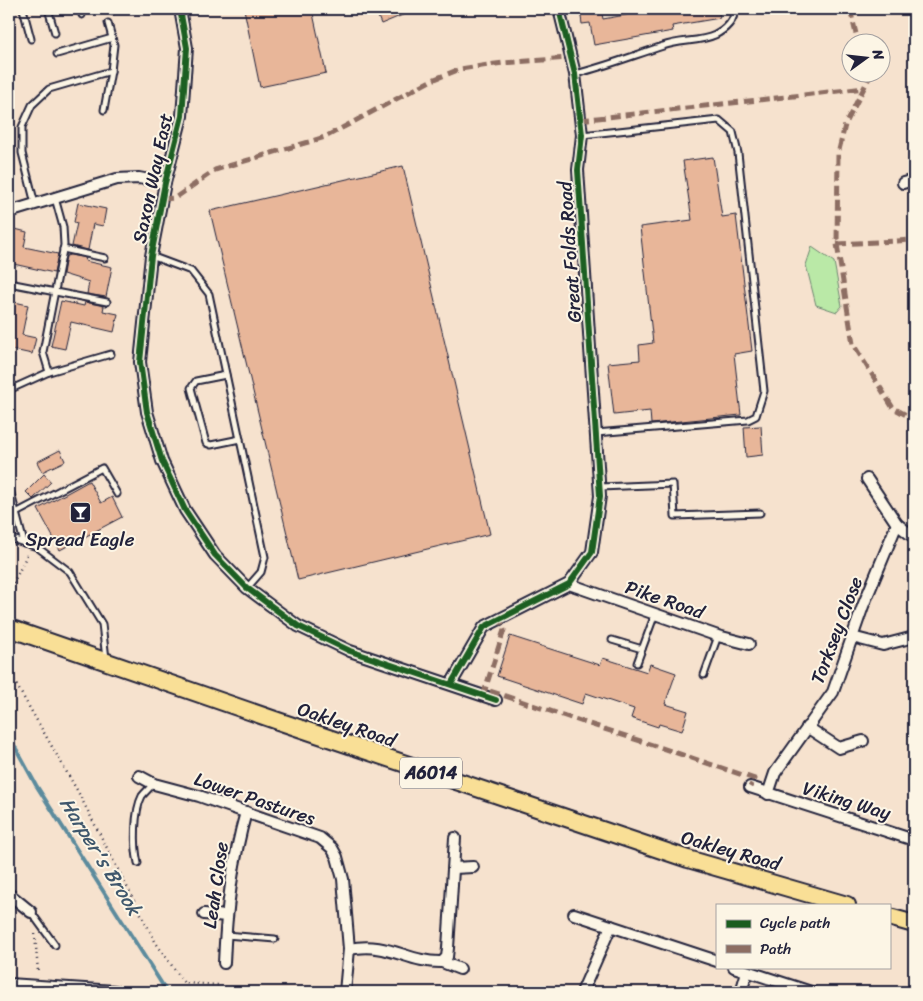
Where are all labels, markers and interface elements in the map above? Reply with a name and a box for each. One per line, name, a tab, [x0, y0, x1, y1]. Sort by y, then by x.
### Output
north arrow	[840, 32, 890, 82]
text: N	[864, 46, 891, 63]
street label: Saxon Way East	[123, 110, 182, 246]
street label: Great Folds Road	[548, 178, 591, 324]
bar icon: Spread Eagle	[68, 501, 92, 525]
place label: Spread Eagle	[26, 523, 135, 556]
street label: Pike Road	[621, 571, 710, 629]
street label: Torksey Close	[801, 571, 872, 689]
street label: Oakley Road	[293, 692, 402, 757]
road number: A6014	[400, 758, 462, 788]
street label: Lower Pastures	[190, 762, 320, 835]
street label: Viking Way	[799, 771, 895, 830]
water label: Harper's Brook	[50, 790, 152, 924]
street label: Oakley Road	[677, 821, 786, 881]
street label: Leah Close	[193, 839, 238, 931]
legend	[716, 904, 890, 968]
text: Cycle path	[760, 910, 831, 936]
text: Path	[760, 936, 791, 962]

